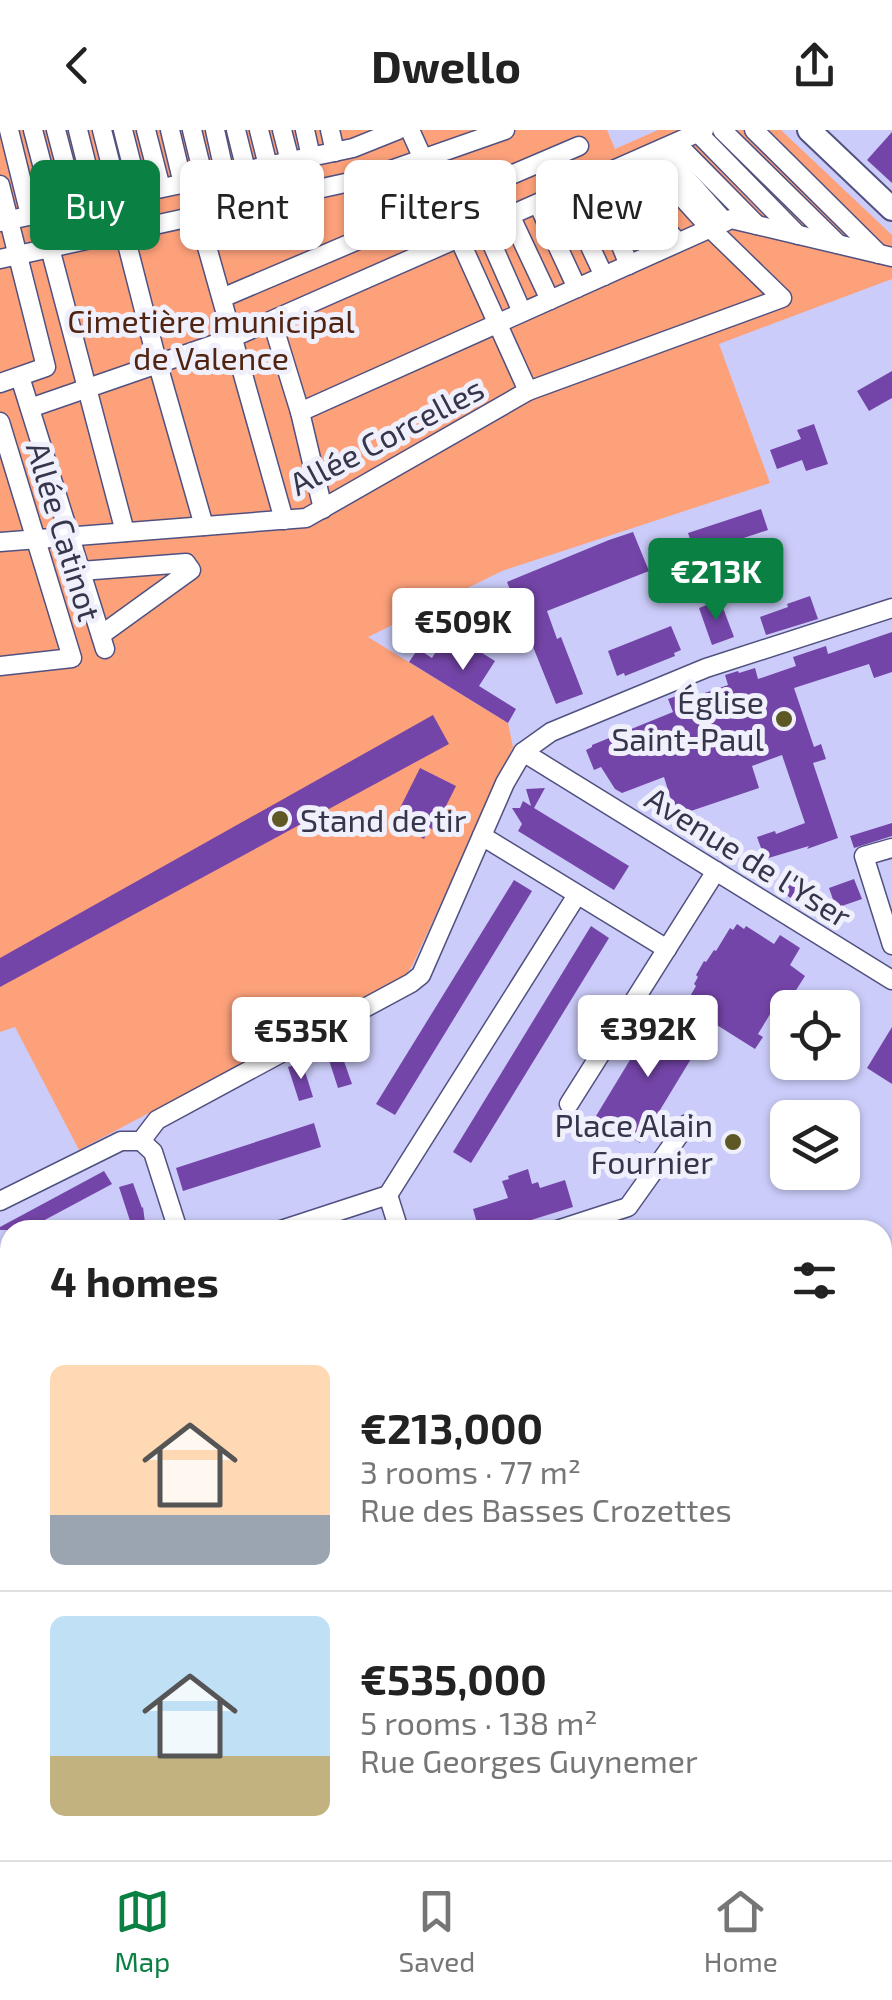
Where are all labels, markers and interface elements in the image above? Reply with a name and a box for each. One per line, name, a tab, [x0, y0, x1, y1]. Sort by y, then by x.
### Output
icon: back	[50, 38, 105, 93]
text: Dwello	[371, 38, 521, 92]
icon: share	[787, 38, 842, 93]
chip: Buy	[30, 160, 160, 250]
chip: Rent	[180, 160, 324, 250]
chip: Filters	[344, 160, 516, 250]
chip: New	[536, 160, 678, 250]
park label: Cimetière municipal de Valence	[67, 301, 355, 376]
street label: Allée Corcelles	[282, 368, 490, 502]
street label: Allée Catinot	[20, 437, 110, 625]
pin: €213K	[646, 538, 786, 623]
text: €213K	[670, 551, 762, 589]
pin: €509K	[393, 588, 533, 673]
text: €509K	[414, 601, 512, 639]
place label: Église Saint-Paul	[611, 682, 764, 757]
marker: Église Saint-Paul	[773, 708, 795, 730]
street label: Avenue de l'Yser	[639, 778, 859, 935]
place label: Stand de tir	[300, 800, 467, 838]
marker: Stand de tir	[269, 808, 291, 830]
map controls	[770, 990, 860, 1190]
button: locate	[770, 990, 860, 1080]
pin: €392K	[578, 995, 718, 1080]
pin: €535K	[231, 997, 371, 1082]
text: €392K	[600, 1008, 696, 1046]
text: €535K	[254, 1010, 348, 1048]
button: layers	[770, 1100, 860, 1190]
place label: Place Alain Fournier	[555, 1105, 713, 1180]
marker: Place Alain Fournier	[722, 1131, 744, 1153]
icon: filters	[787, 1253, 842, 1308]
text: 4 homes	[50, 1255, 219, 1305]
text: €213,000	[360, 1402, 543, 1452]
icon: home	[130, 1405, 250, 1525]
text: 3 rooms · 77 m²	[360, 1452, 581, 1490]
text: Rue des Basses Crozettes	[360, 1490, 732, 1528]
text: €535,000	[360, 1653, 547, 1703]
icon: home	[130, 1656, 250, 1776]
text: 5 rooms · 138 m²	[360, 1703, 598, 1741]
text: Rue Georges Guynemer	[360, 1741, 698, 1779]
tab: Map	[114, 1884, 170, 1978]
tab: Saved	[399, 1884, 475, 1978]
tab: Home	[704, 1884, 778, 1978]

